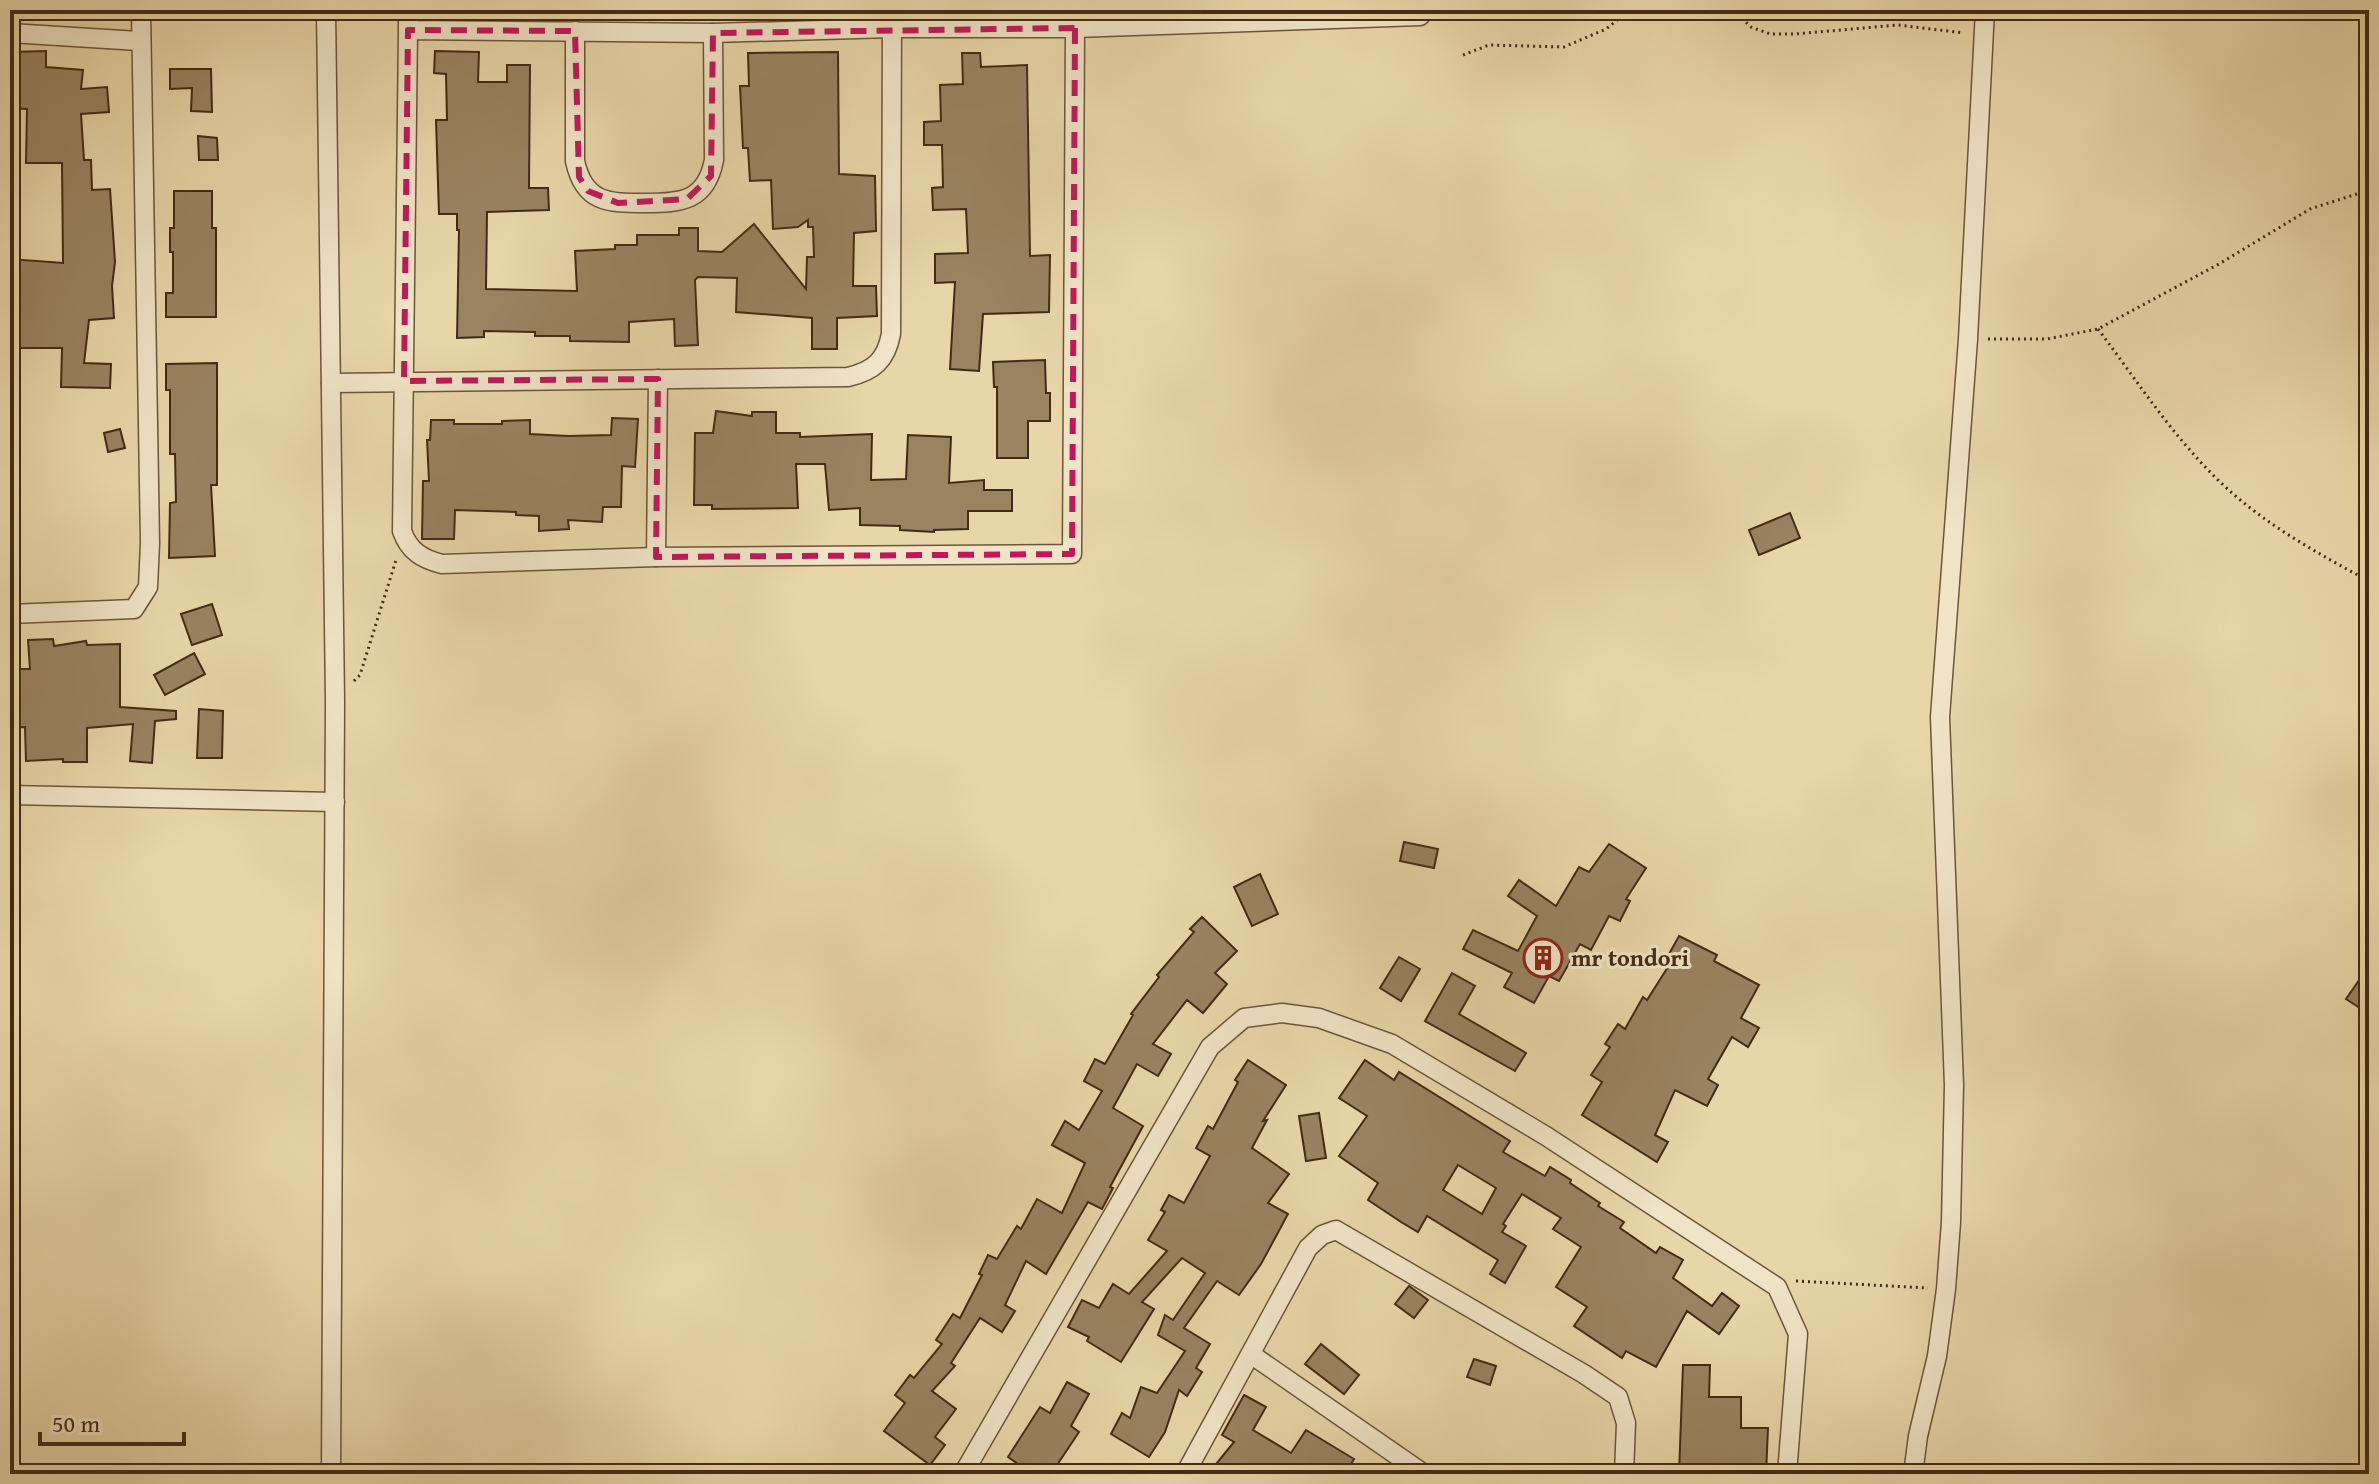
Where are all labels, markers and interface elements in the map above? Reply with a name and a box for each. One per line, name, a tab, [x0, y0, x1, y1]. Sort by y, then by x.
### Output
building icon: mr tondori	[1522, 937, 1564, 979]
place label: mr tondori	[1571, 940, 1689, 975]
scale bar	[40, 1396, 184, 1446]
text: 50 m	[52, 1406, 100, 1441]

